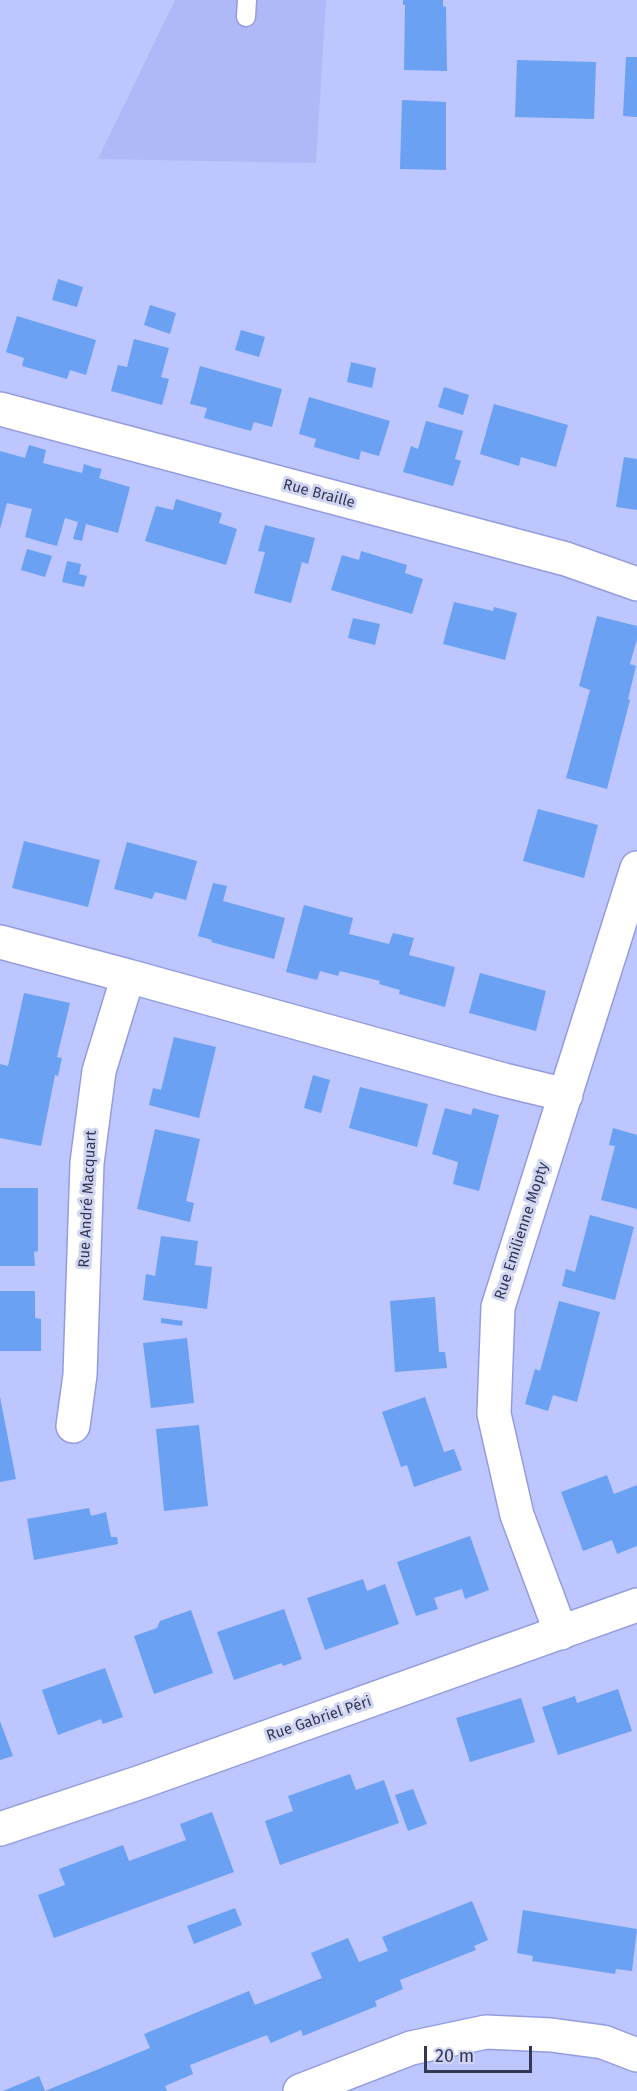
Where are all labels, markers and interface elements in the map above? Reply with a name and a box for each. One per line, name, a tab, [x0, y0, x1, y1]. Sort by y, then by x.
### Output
street label: Rue Braille	[281, 476, 357, 512]
street label: Rue André Macquart	[75, 1130, 101, 1268]
street label: Rue Emilienne Mopty	[491, 1160, 553, 1302]
street label: Rue Gabriel Péri	[264, 1693, 374, 1745]
scale bar	[427, 2034, 535, 2072]
text: 20 m	[435, 2045, 474, 2067]

